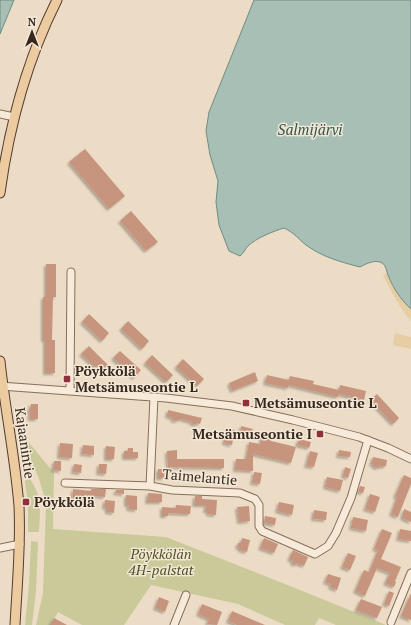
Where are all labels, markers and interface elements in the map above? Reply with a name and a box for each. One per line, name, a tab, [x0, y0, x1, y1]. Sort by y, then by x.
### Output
north arrow	[12, 12, 52, 52]
text: N	[28, 15, 37, 29]
water label: Salmijärvi	[277, 119, 343, 139]
place label: Pöykkölä Metsämuseontie L	[75, 361, 198, 396]
marker: Pöykkölä Metsämuseontie L	[62, 374, 72, 384]
place label: Metsämuseontie L	[254, 393, 377, 412]
marker: Metsämuseontie L	[241, 398, 251, 408]
street label: Kajaanintie	[11, 406, 40, 480]
place label: Metsämuseontie I	[192, 424, 312, 443]
marker: Metsämuseontie I	[315, 429, 325, 439]
street label: Taimelantie	[162, 464, 238, 489]
place label: Pöykkölä	[34, 492, 95, 511]
marker: Pöykkölä	[21, 497, 31, 507]
park label: Pöykkölän 4H-palstat	[127, 544, 194, 579]

